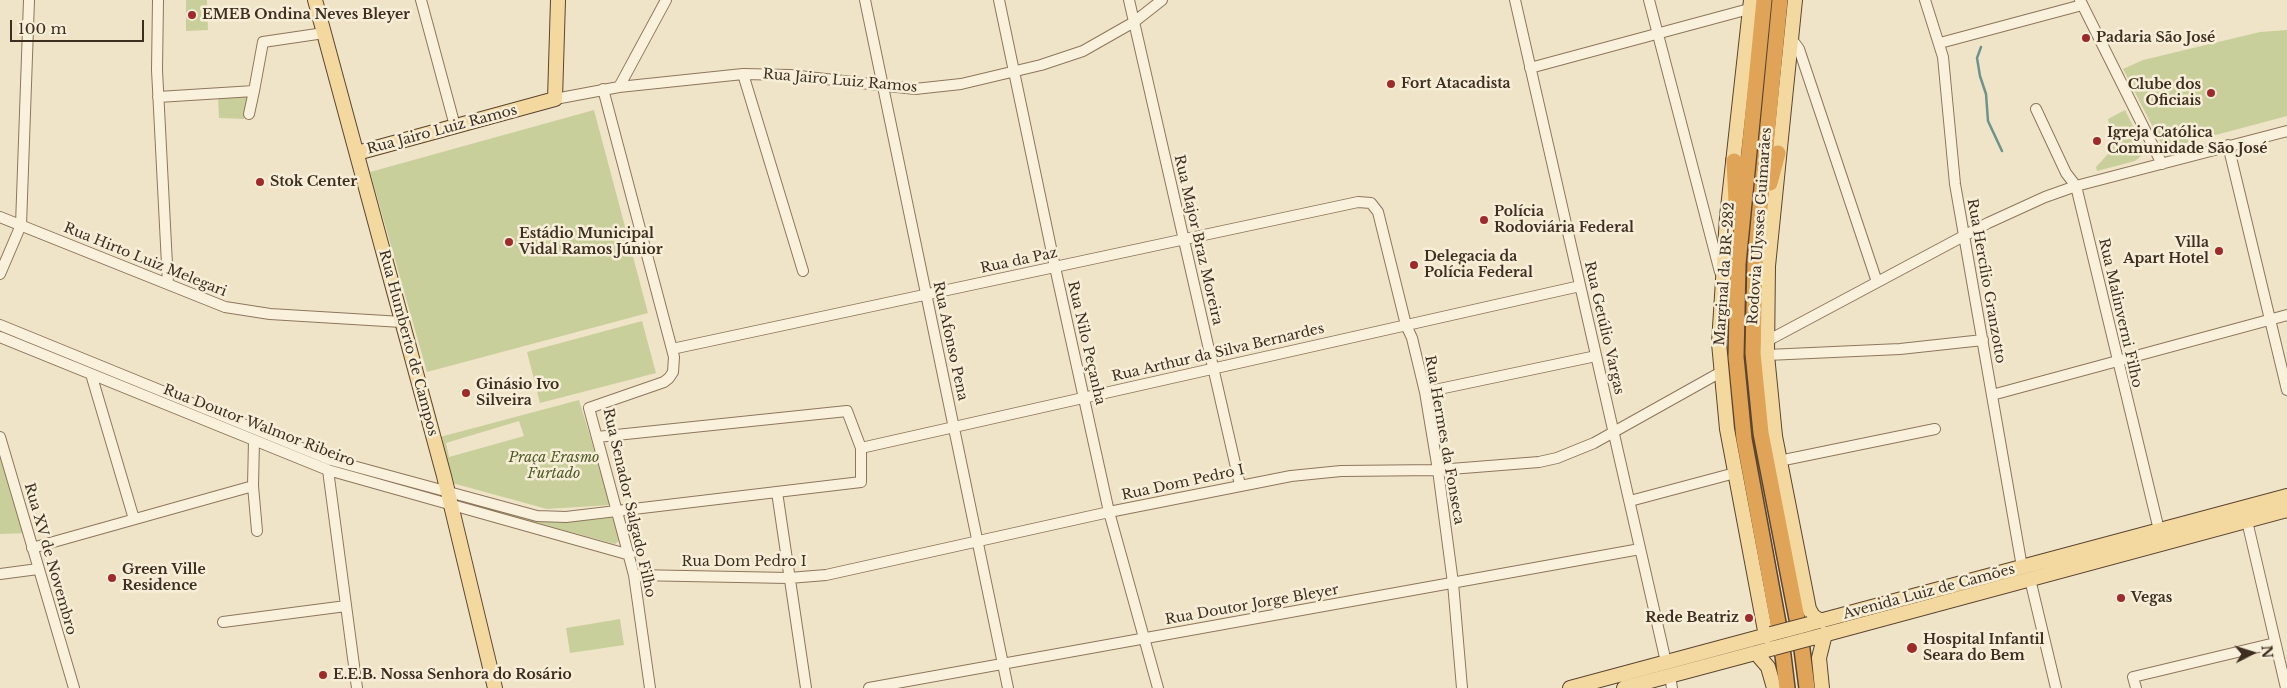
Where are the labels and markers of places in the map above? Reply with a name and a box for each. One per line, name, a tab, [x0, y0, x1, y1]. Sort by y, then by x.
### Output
place label: EMEB Ondina Neves Bleyer	[202, 7, 410, 23]
marker: EMEB Ondina Neves Bleyer	[186, 9, 198, 21]
place label: Padaria São José	[2096, 30, 2215, 46]
marker: Padaria São José	[2080, 32, 2092, 44]
place label: Fort Atacadista	[1401, 76, 1511, 92]
place label: Clube dos Oficiais	[2128, 77, 2201, 110]
marker: Fort Atacadista	[1385, 78, 1397, 90]
marker: Clube dos Oficiais	[2205, 87, 2217, 99]
place label: Igreja Católica Comunidade São José	[2107, 125, 2267, 158]
marker: Igreja Católica Comunidade São José	[2091, 135, 2103, 147]
place label: Stok Center	[270, 174, 357, 190]
marker: Stok Center	[254, 176, 266, 188]
place label: Polícia Rodoviária Federal	[1494, 204, 1634, 236]
marker: Polícia Rodoviária Federal	[1478, 214, 1490, 226]
place label: Estádio Municipal Vidal Ramos Júnior	[519, 226, 663, 258]
place label: Villa Apart Hotel	[2123, 235, 2209, 268]
marker: Estádio Municipal Vidal Ramos Júnior	[503, 236, 515, 248]
marker: Villa Apart Hotel	[2213, 245, 2225, 257]
place label: Delegacia da Polícia Federal	[1424, 249, 1533, 282]
marker: Delegacia da Polícia Federal	[1408, 259, 1420, 271]
place label: Ginásio Ivo Silveira	[476, 377, 559, 410]
marker: Ginásio Ivo Silveira	[460, 387, 472, 399]
place label: Green Ville Residence	[122, 562, 206, 594]
marker: Green Ville Residence	[106, 572, 118, 584]
place label: Vegas	[2131, 590, 2172, 606]
marker: Vegas	[2115, 592, 2127, 604]
place label: Rede Beatriz	[1645, 610, 1739, 626]
marker: Rede Beatriz	[1743, 612, 1755, 624]
place label: Hospital Infantil Seara do Bem	[1923, 632, 2045, 664]
marker: Hospital Infantil Seara do Bem	[1905, 641, 1919, 655]
place label: E.E.B. Nossa Senhora do Rosário	[333, 667, 572, 683]
marker: E.E.B. Nossa Senhora do Rosário	[317, 669, 329, 681]

